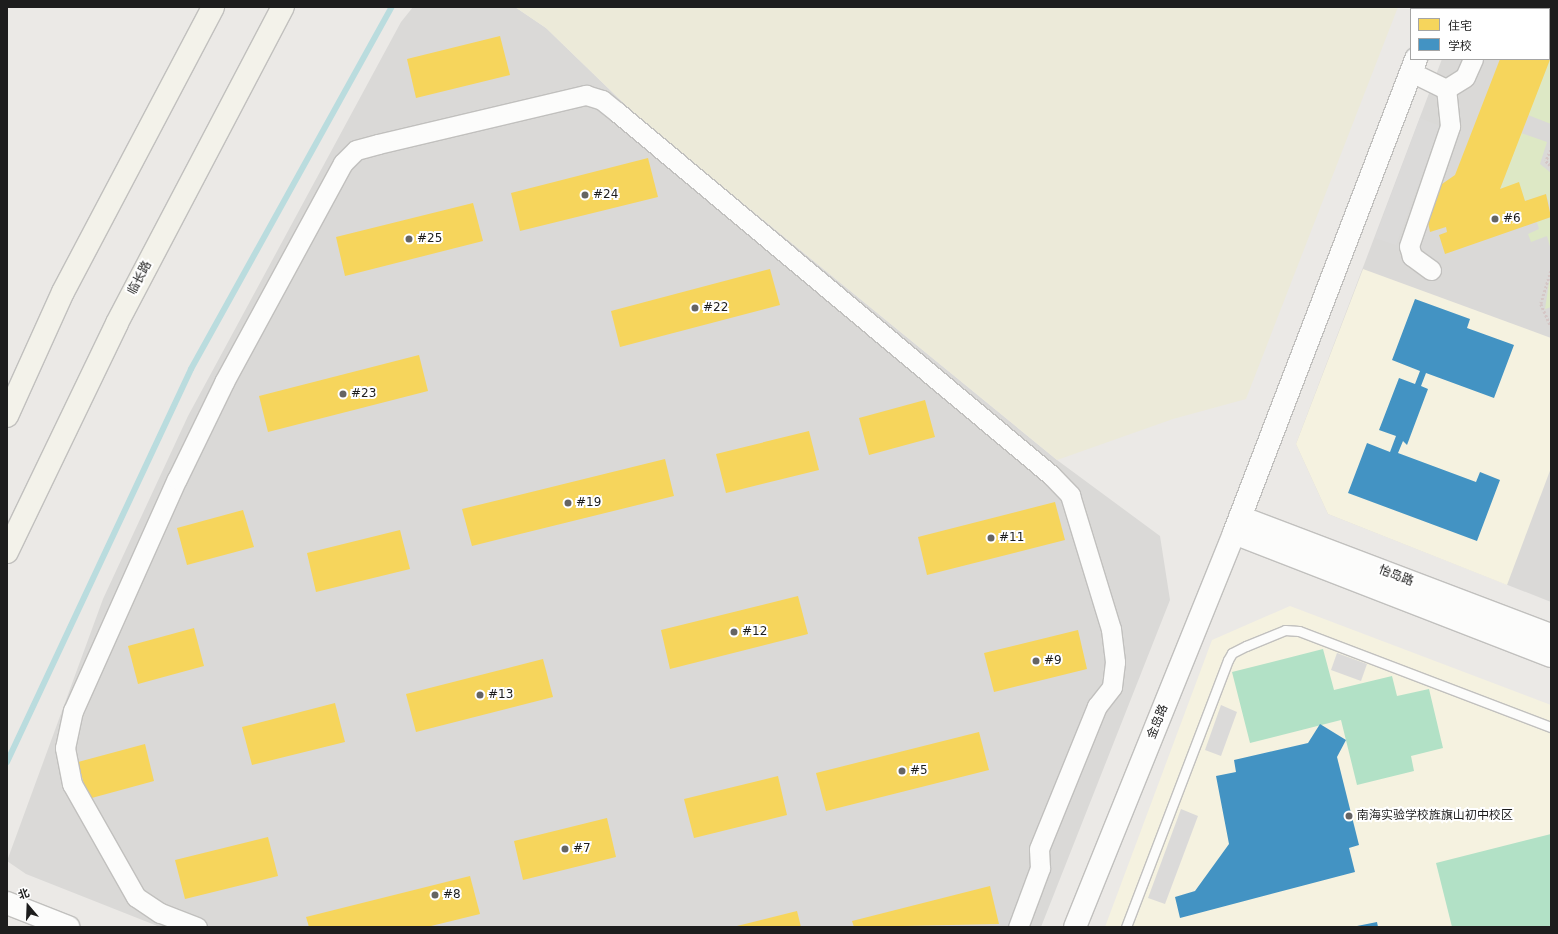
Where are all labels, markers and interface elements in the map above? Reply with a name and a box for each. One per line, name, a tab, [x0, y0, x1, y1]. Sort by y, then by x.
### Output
legend	[1410, 8, 1550, 60]
text: 住宅	[1448, 19, 1472, 33]
text: 学校	[1448, 39, 1472, 53]
place label: #24	[593, 188, 618, 202]
marker: #24	[580, 190, 590, 200]
place label: #6	[1503, 212, 1521, 226]
marker: #6	[1490, 214, 1500, 224]
place label: #25	[417, 232, 442, 246]
marker: #25	[404, 234, 414, 244]
street label: 临长路	[125, 259, 155, 297]
place label: #22	[703, 301, 728, 315]
marker: #22	[690, 303, 700, 313]
place label: #23	[351, 387, 376, 401]
marker: #23	[338, 389, 348, 399]
place label: #19	[576, 496, 601, 510]
marker: #19	[563, 498, 573, 508]
place label: #11	[999, 531, 1024, 545]
marker: #11	[986, 533, 996, 543]
street label: 怡岛路	[1377, 563, 1415, 589]
place label: #12	[742, 625, 767, 639]
marker: #12	[729, 627, 739, 637]
place label: #9	[1044, 654, 1062, 668]
marker: #9	[1031, 656, 1041, 666]
place label: #13	[488, 688, 513, 702]
marker: #13	[475, 690, 485, 700]
street label: 金岛路	[1145, 703, 1171, 741]
place label: #5	[910, 764, 928, 778]
marker: #5	[897, 766, 907, 776]
place label: 南海实验学校旌旗山初中校区	[1357, 809, 1513, 823]
marker: 南海实验学校旌旗山初中校区	[1344, 811, 1354, 821]
place label: #7	[573, 842, 591, 856]
marker: #7	[560, 844, 570, 854]
north arrow	[8, 886, 48, 926]
text: 北	[17, 886, 31, 902]
place label: #8	[443, 888, 461, 902]
marker: #8	[430, 890, 440, 900]

